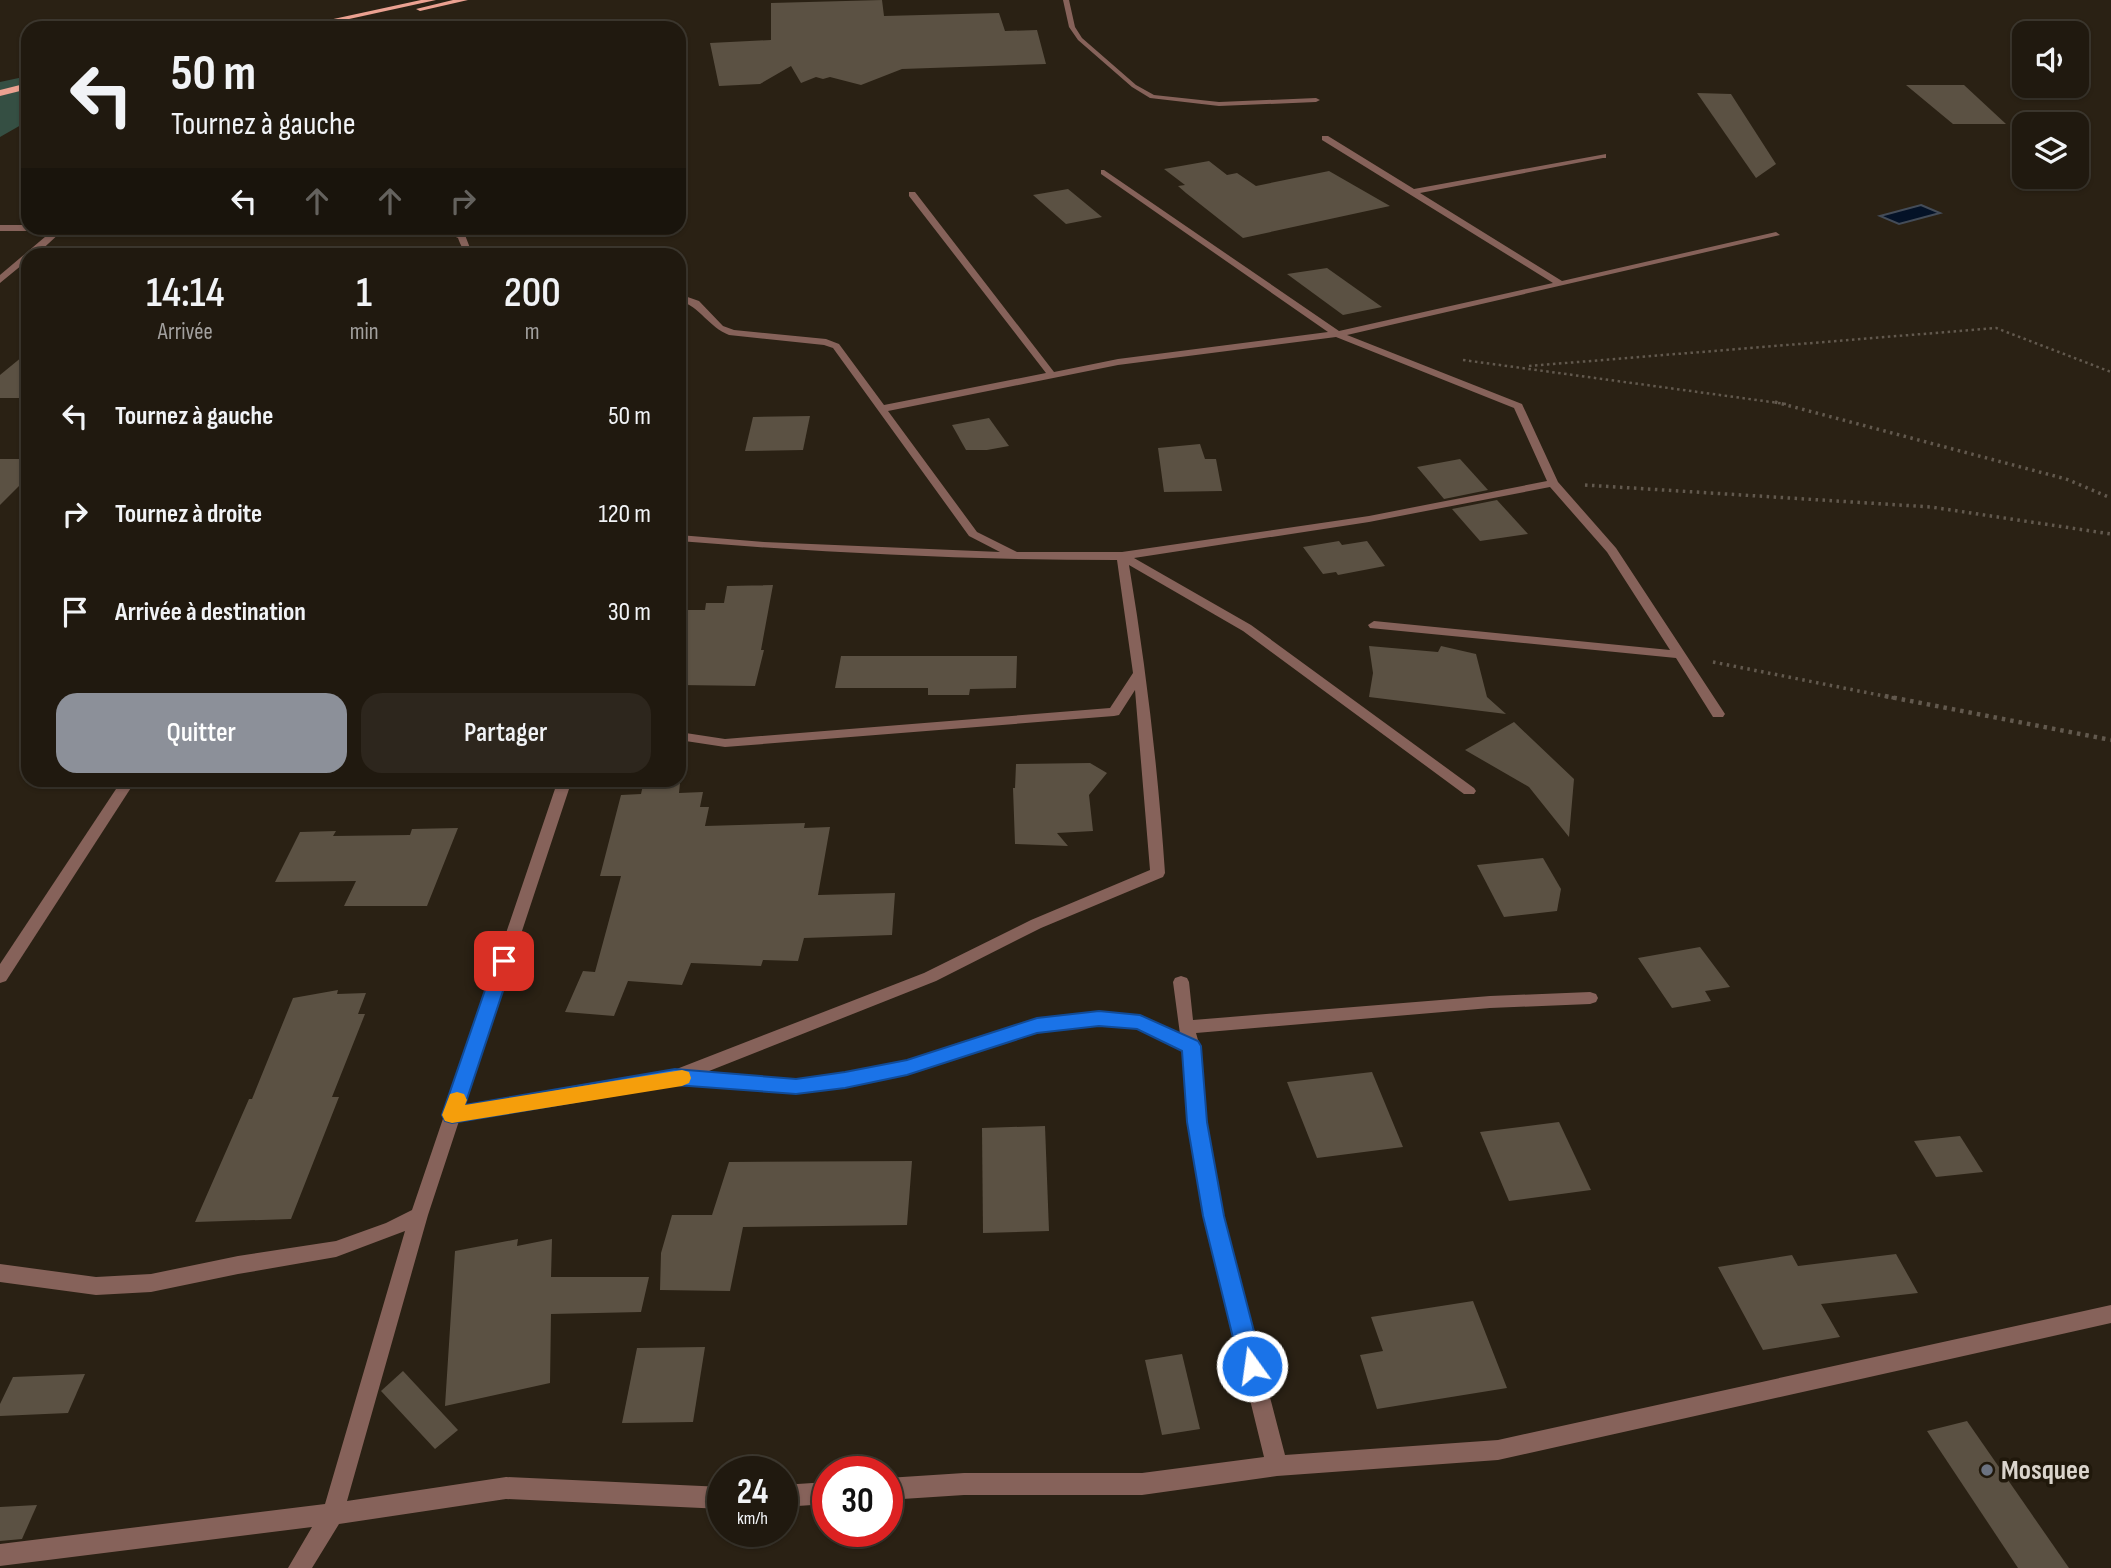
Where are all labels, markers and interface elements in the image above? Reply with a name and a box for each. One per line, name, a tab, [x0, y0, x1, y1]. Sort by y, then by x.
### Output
map controls	[2012, 21, 2089, 189]
button: sound	[2012, 21, 2089, 98]
text: 50 m	[171, 45, 256, 104]
icon: left	[56, 49, 147, 140]
text: Tournez à gauche	[171, 105, 356, 144]
button: layers	[2012, 112, 2089, 189]
icon: left	[225, 182, 263, 220]
icon: ahead	[298, 182, 336, 220]
icon: ahead	[371, 182, 409, 220]
icon: right	[444, 182, 482, 220]
text: 14:14	[146, 268, 224, 319]
text: 1	[356, 268, 372, 319]
text: 200	[504, 268, 561, 319]
text: Arrivée	[158, 318, 213, 346]
text: min	[350, 318, 379, 346]
text: m	[525, 318, 540, 346]
icon: left	[56, 397, 94, 435]
text: Tournez à gauche	[115, 401, 273, 432]
text: 50 m	[608, 401, 651, 432]
icon: right	[56, 495, 94, 533]
text: Tournez à droite	[115, 499, 262, 530]
text: 120 m	[598, 499, 651, 530]
icon: arrive	[56, 593, 94, 631]
text: Arrivée à destination	[115, 597, 306, 628]
text: 30 m	[608, 597, 651, 628]
button: Quitter	[56, 693, 347, 773]
button: Partager	[361, 693, 651, 773]
pin	[474, 931, 534, 991]
icon: arrive	[485, 942, 523, 980]
position arrow	[1215, 1329, 1289, 1403]
place label: Mosquee	[2001, 1454, 2090, 1487]
speed limit sign: 30	[812, 1456, 903, 1547]
marker: Mosquee	[1979, 1462, 1995, 1478]
text: 24	[737, 1471, 768, 1514]
text: km/h	[737, 1508, 768, 1529]

